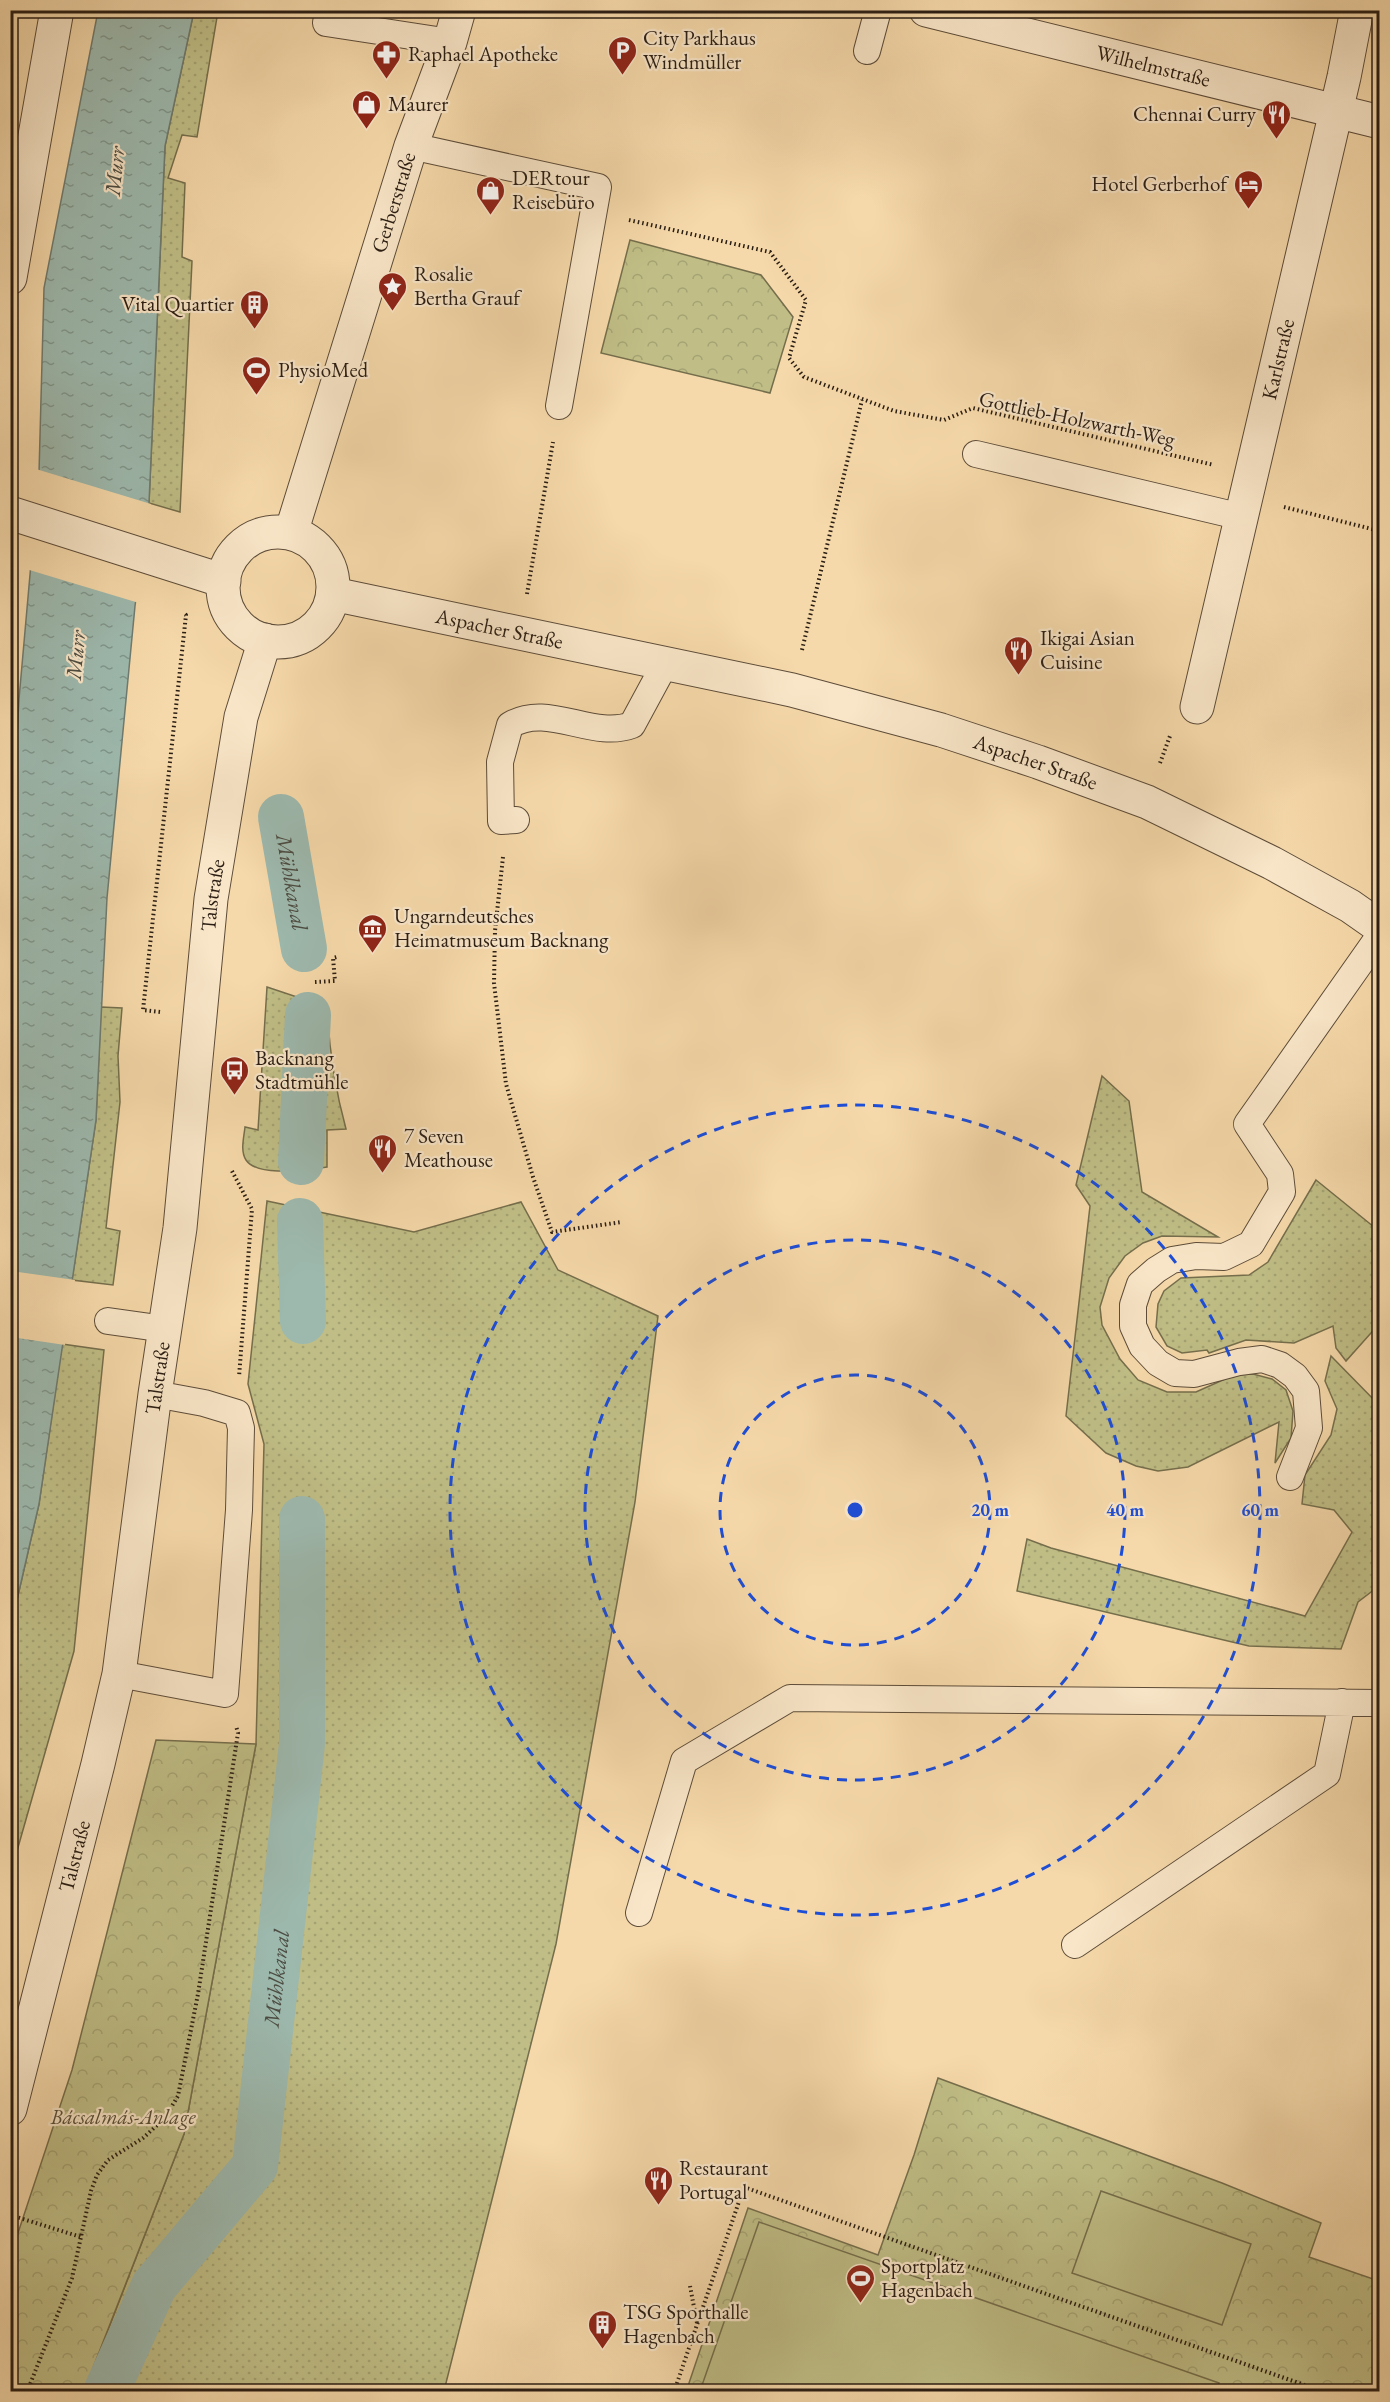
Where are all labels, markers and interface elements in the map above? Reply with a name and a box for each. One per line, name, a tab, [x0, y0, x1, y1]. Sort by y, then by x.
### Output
place label: City Parkhaus Windmüller	[643, 24, 756, 75]
parking icon: City Parkhaus Windmüller	[606, 34, 638, 76]
pharmacy icon: Raphael Apotheke	[371, 38, 403, 80]
street label: Wilhelmstraße	[1093, 38, 1213, 93]
place label: Raphael Apotheke	[408, 40, 558, 67]
shop icon: Maurer	[351, 88, 383, 130]
place label: Maurer	[388, 90, 448, 117]
restaurant icon: Chennai Curry	[1261, 98, 1293, 140]
place label: Chennai Curry	[1133, 100, 1257, 127]
water label: Murr	[98, 144, 131, 199]
street label: Gerberstraße	[365, 149, 421, 256]
place label: DERtour Reisebüro	[512, 164, 595, 215]
hotel icon: Hotel Gerberhof	[1232, 168, 1264, 210]
place label: Hotel Gerberhof	[1091, 170, 1229, 197]
shop icon: DERtour Reisebüro	[475, 174, 507, 216]
place label: Rosalie Bertha Grauf	[414, 260, 522, 311]
place icon: Rosalie Bertha Grauf	[377, 270, 409, 312]
building icon: Vital Quartier	[239, 288, 271, 330]
place label: Vital Quartier	[122, 290, 234, 318]
street label: Karlstraße	[1255, 316, 1300, 402]
sports icon: PhysioMed	[241, 354, 273, 396]
place label: PhysioMed	[278, 356, 369, 383]
street label: Gottlieb-Holzwarth-Weg	[977, 385, 1178, 453]
street label: Aspacher Straße	[432, 602, 566, 655]
place label: Ikigai Asian Cuisine	[1040, 624, 1135, 675]
water label: Murr	[59, 628, 92, 683]
restaurant icon: Ikigai Asian Cuisine	[1003, 634, 1035, 676]
street label: Aspacher Straße	[969, 727, 1101, 796]
water label: Mühlkanal	[269, 830, 315, 933]
street label: Talstraße	[194, 857, 230, 933]
place label: Ungarndeutsches Heimatmuseum Backnang	[394, 902, 609, 953]
museum icon: Ungarndeutsches Heimatmuseum Backnang	[357, 912, 389, 954]
place label: Backnang Stadtmühle	[255, 1044, 348, 1095]
bus stop icon: Backnang Stadtmühle	[218, 1054, 250, 1096]
place label: 7 Seven Meathouse	[404, 1122, 493, 1173]
restaurant icon: 7 Seven Meathouse	[367, 1132, 399, 1174]
street label: Talstraße	[139, 1340, 176, 1416]
text: 20 m	[971, 1498, 1009, 1521]
text: 40 m	[1106, 1498, 1144, 1521]
text: 60 m	[1241, 1498, 1279, 1521]
centre of rings	[845, 1500, 865, 1520]
street label: Talstraße	[52, 1817, 96, 1895]
water label: Mühlkanal	[256, 1928, 296, 2030]
park label: Bácsalmás-Anlage	[49, 2103, 196, 2130]
place label: Restaurant Portugal	[679, 2154, 768, 2205]
restaurant icon: Restaurant Portugal	[642, 2164, 674, 2206]
place label: Sportplatz Hagenbach	[881, 2252, 973, 2303]
sports icon: Sportplatz Hagenbach	[844, 2262, 876, 2304]
place label: TSG Sporthalle Hagenbach	[623, 2298, 748, 2349]
building icon: TSG Sporthalle Hagenbach	[586, 2308, 618, 2350]

